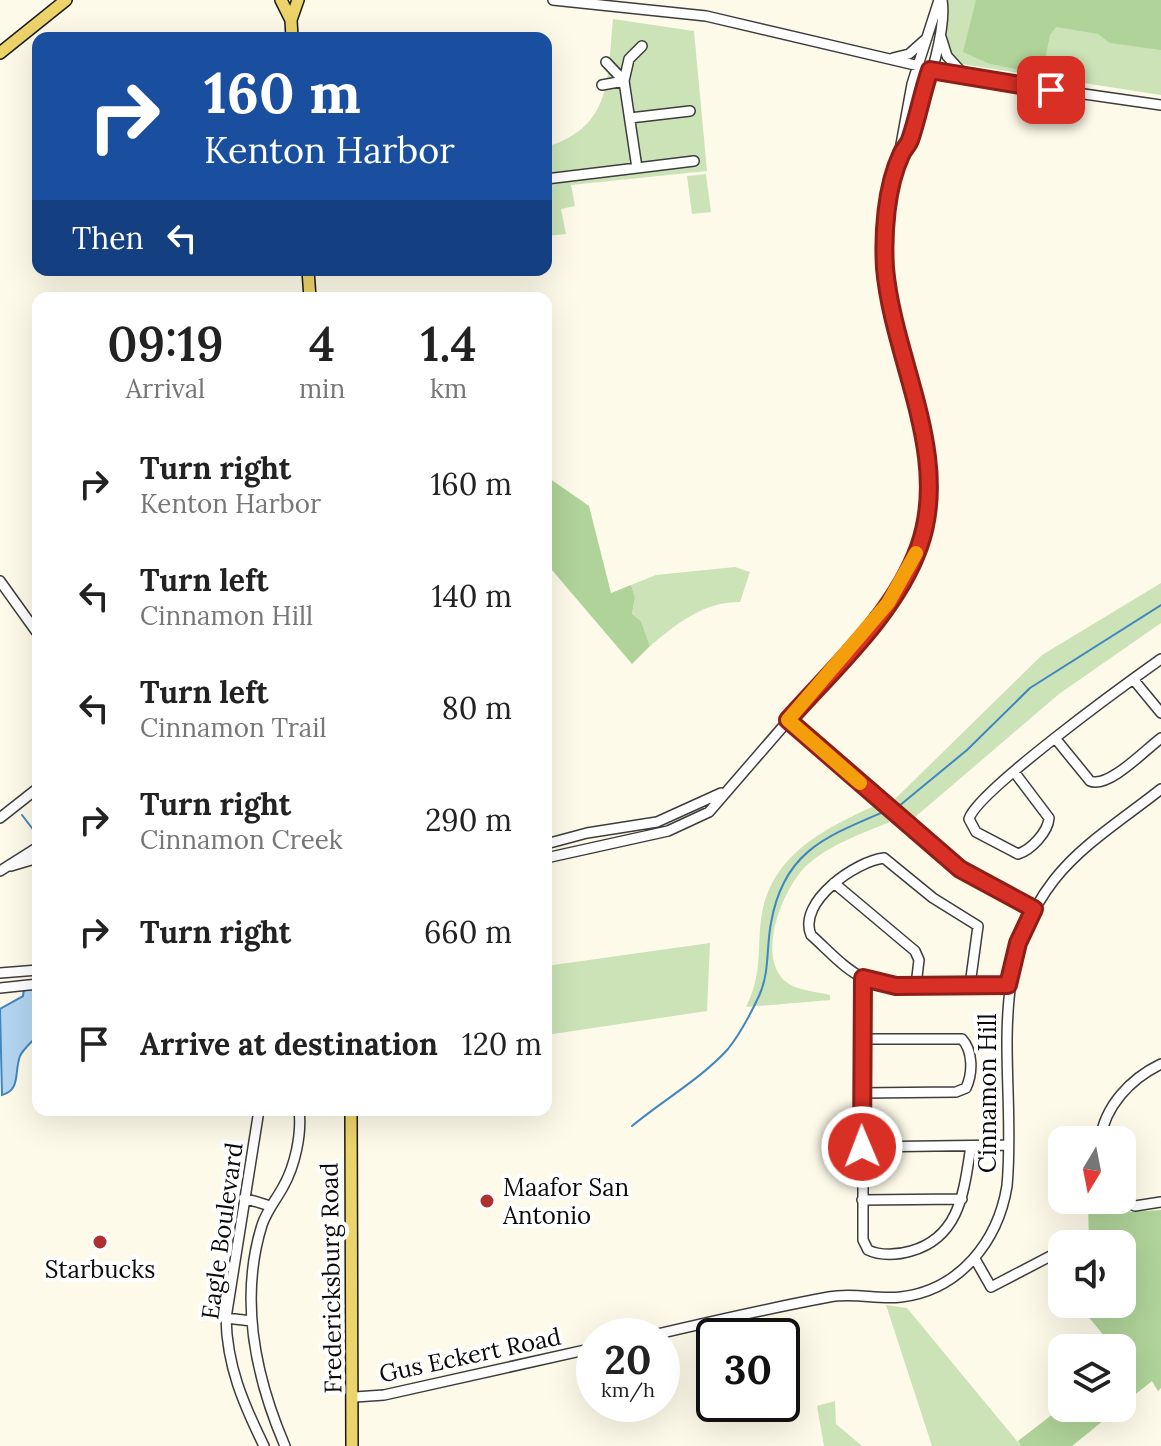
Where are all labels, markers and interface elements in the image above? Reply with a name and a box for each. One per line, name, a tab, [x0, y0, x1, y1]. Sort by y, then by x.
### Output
pin	[1017, 56, 1085, 124]
text: 160 m	[204, 57, 361, 128]
icon: right	[72, 64, 176, 168]
icon: arrive	[1029, 68, 1073, 112]
text: Kenton Harbor	[204, 127, 455, 173]
icon: left	[160, 216, 204, 260]
text: Then	[72, 219, 144, 257]
text: 09:19	[107, 313, 224, 374]
text: 4	[309, 313, 335, 374]
text: 1.4	[420, 313, 477, 374]
text: Arrival	[126, 372, 205, 405]
text: min	[299, 372, 345, 405]
text: km	[430, 372, 467, 405]
text: Turn right	[140, 449, 291, 487]
icon: right	[72, 462, 116, 506]
text: 160 m	[430, 465, 512, 503]
text: Kenton Harbor	[140, 487, 321, 520]
text: Turn left	[140, 561, 268, 599]
icon: left	[72, 574, 116, 618]
text: 140 m	[431, 577, 512, 615]
text: Cinnamon Hill	[140, 599, 313, 632]
text: Turn left	[140, 673, 268, 711]
icon: left	[72, 686, 116, 730]
text: 80 m	[442, 689, 512, 727]
text: Cinnamon Trail	[140, 711, 327, 744]
text: Turn right	[140, 785, 291, 823]
icon: right	[72, 798, 116, 842]
text: 290 m	[425, 801, 512, 839]
text: Cinnamon Creek	[140, 823, 343, 856]
icon: right	[72, 910, 116, 954]
text: Turn right	[140, 913, 291, 951]
text: 660 m	[424, 913, 512, 951]
street label: Cinnamon Hill	[972, 1013, 1003, 1173]
icon: arrive	[72, 1022, 116, 1066]
text: Arrive at destination	[140, 1025, 438, 1063]
text: 120 m	[462, 1025, 542, 1063]
position arrow	[820, 1105, 904, 1189]
north arrow	[1048, 1126, 1136, 1214]
map controls	[1048, 1126, 1136, 1422]
street label: Eagle Boulevard	[194, 1140, 250, 1322]
street label: Fredericksburg Road	[313, 1162, 349, 1394]
place label: Maafor San Antonio	[502, 1172, 629, 1231]
marker: Maafor San Antonio	[478, 1192, 496, 1210]
button: sound	[1048, 1230, 1136, 1318]
marker: Starbucks	[91, 1233, 109, 1251]
place label: Starbucks	[45, 1254, 155, 1285]
speed limit sign: 30	[696, 1318, 800, 1422]
street label: Gus Eckert Road	[376, 1321, 564, 1389]
text: 20	[605, 1334, 651, 1385]
button: layers	[1048, 1334, 1136, 1422]
text: km/h	[601, 1377, 655, 1402]

